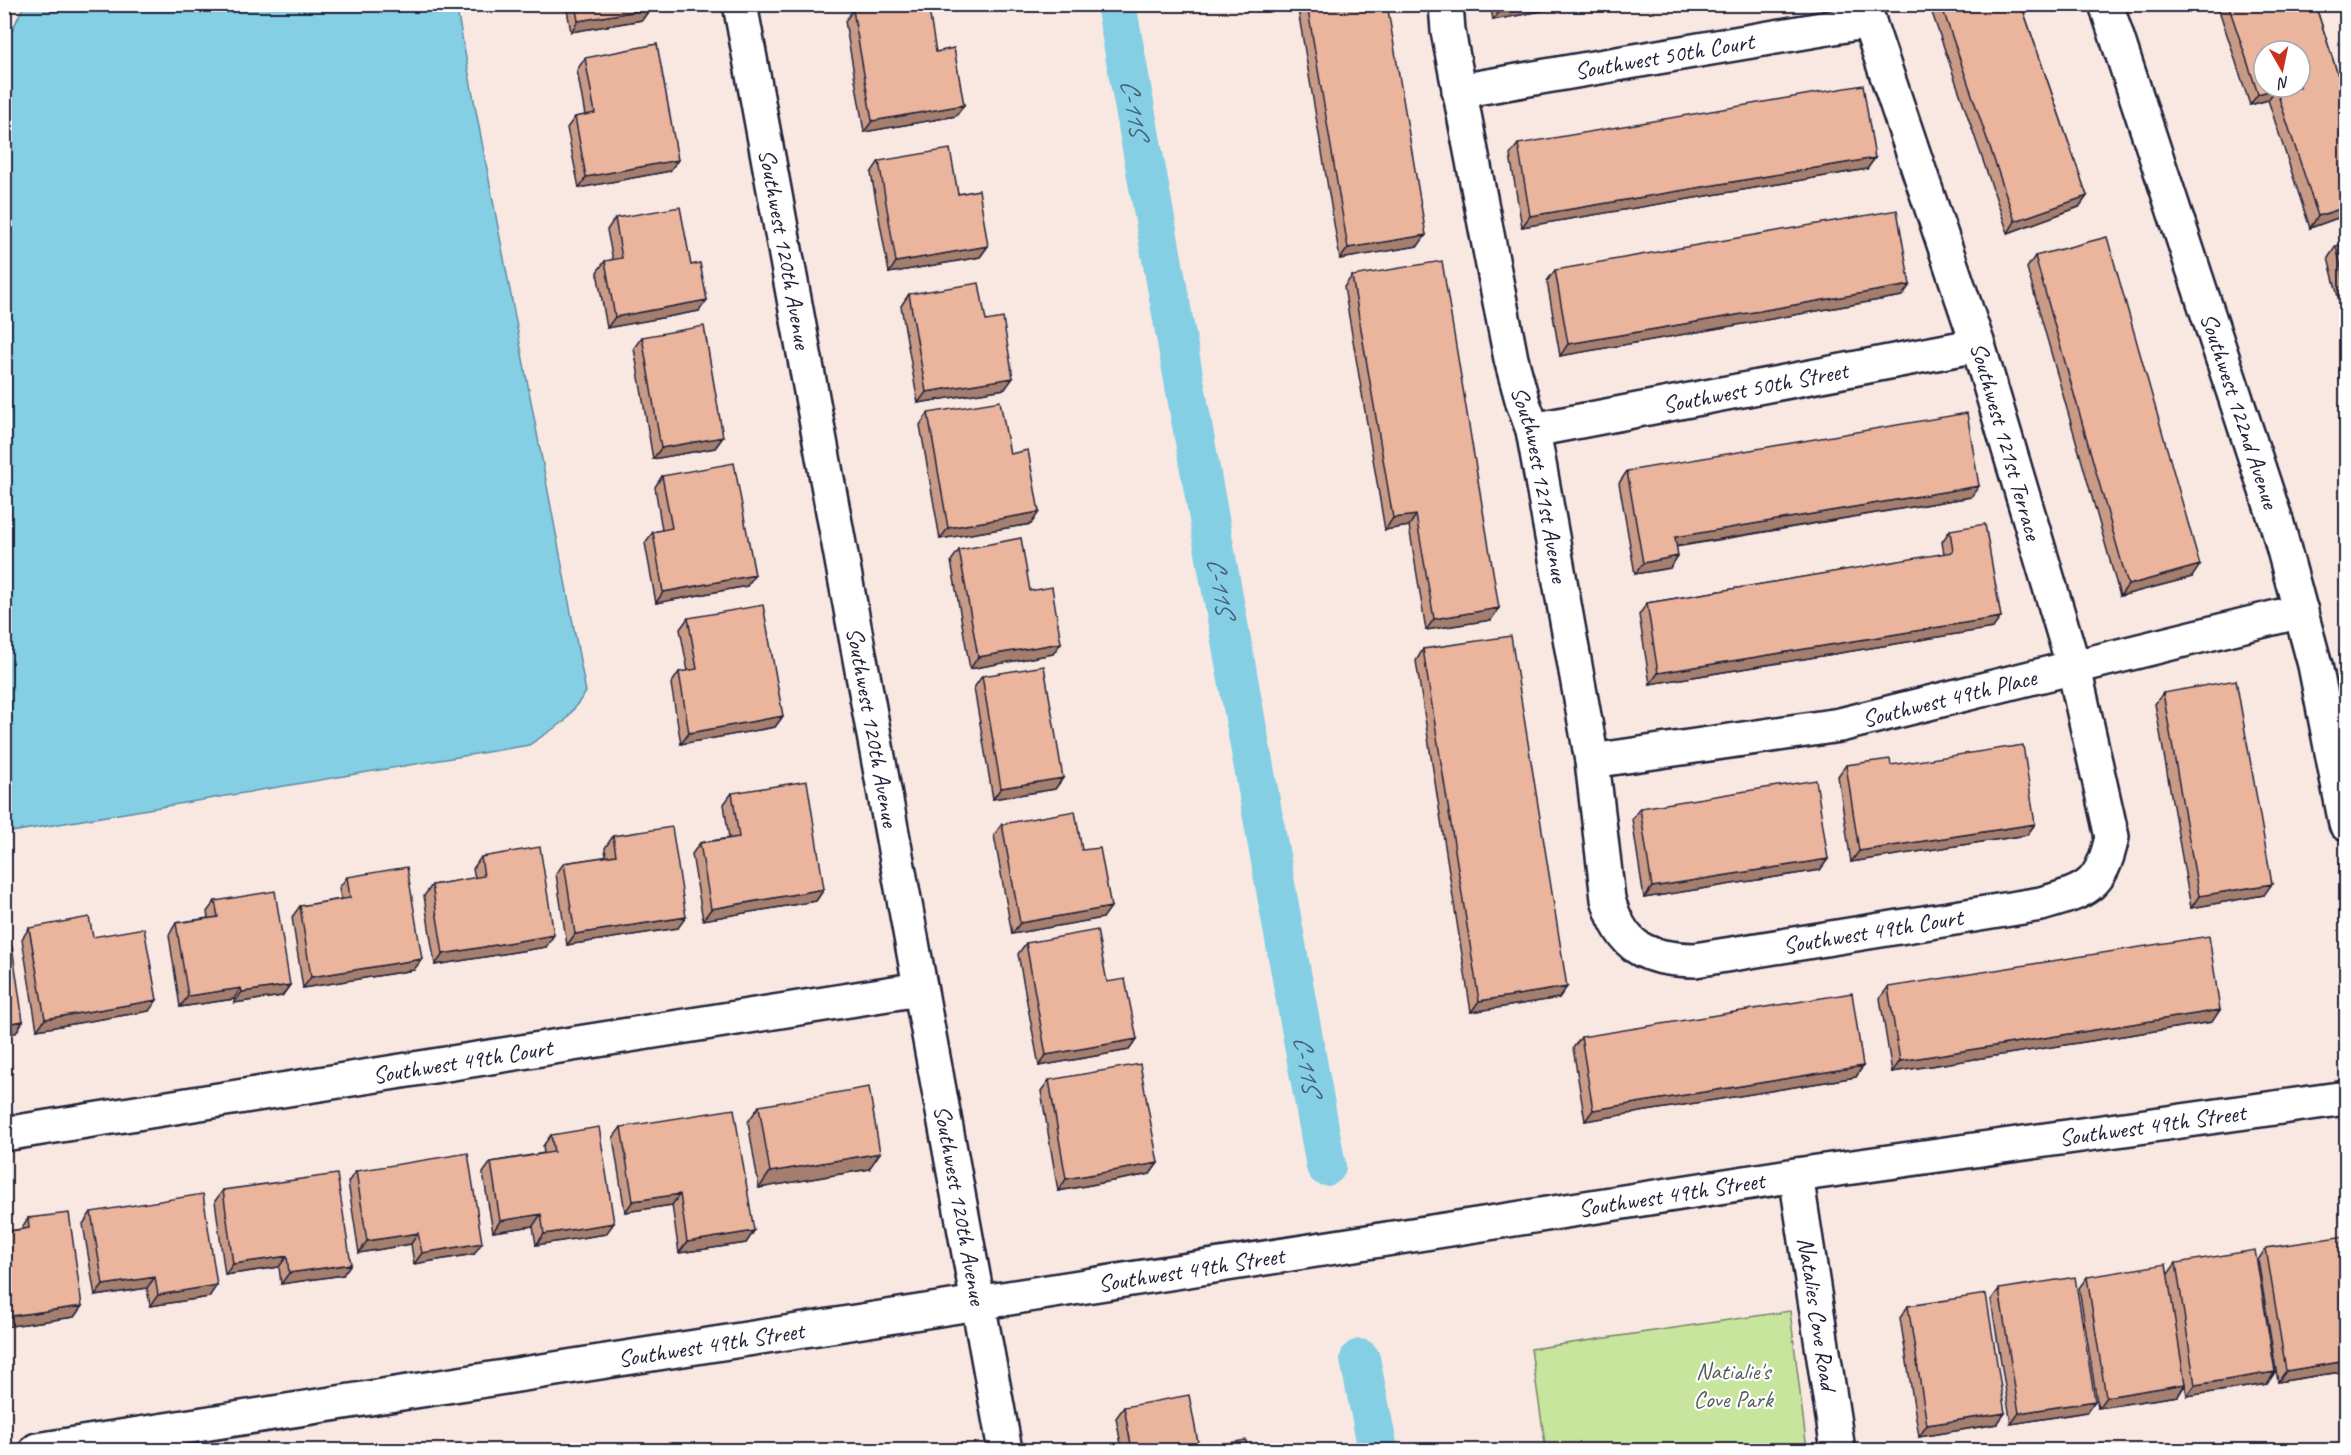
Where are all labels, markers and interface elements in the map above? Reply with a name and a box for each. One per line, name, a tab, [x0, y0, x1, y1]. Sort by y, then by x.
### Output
street label: Southwest 50th Court	[1572, 26, 1758, 86]
north arrow	[2252, 39, 2312, 99]
text: N	[2275, 72, 2291, 94]
water label: C-11S	[1113, 77, 1157, 148]
street label: Southwest 120th Avenue	[752, 147, 818, 353]
street label: Southwest 122nd Avenue	[2194, 309, 2286, 514]
street label: Southwest 121st Terrace	[1963, 339, 2049, 545]
street label: Southwest 50th Street	[1660, 355, 1852, 420]
street label: Southwest 121st Avenue	[1504, 383, 1575, 587]
water label: C-11S	[1199, 555, 1244, 626]
street label: Southwest 120th Avenue	[840, 625, 906, 831]
street label: Southwest 49th Place	[1859, 662, 2041, 734]
street label: Southwest 49th Court	[1781, 902, 1967, 961]
street label: Southwest 49th Court	[370, 1032, 556, 1090]
water label: C-11S	[1286, 1033, 1330, 1104]
street label: Southwest 49th Street	[2057, 1097, 2249, 1153]
street label: Southwest 120th Avenue	[927, 1103, 993, 1309]
street label: Southwest 49th Street	[1576, 1165, 1768, 1224]
street label: Natalies Cove Road	[1791, 1235, 1844, 1395]
street label: Southwest 49th Street	[1096, 1240, 1288, 1299]
street label: Southwest 49th Street	[616, 1315, 808, 1374]
park label: Natialie's Cove Park	[1694, 1356, 1775, 1414]

